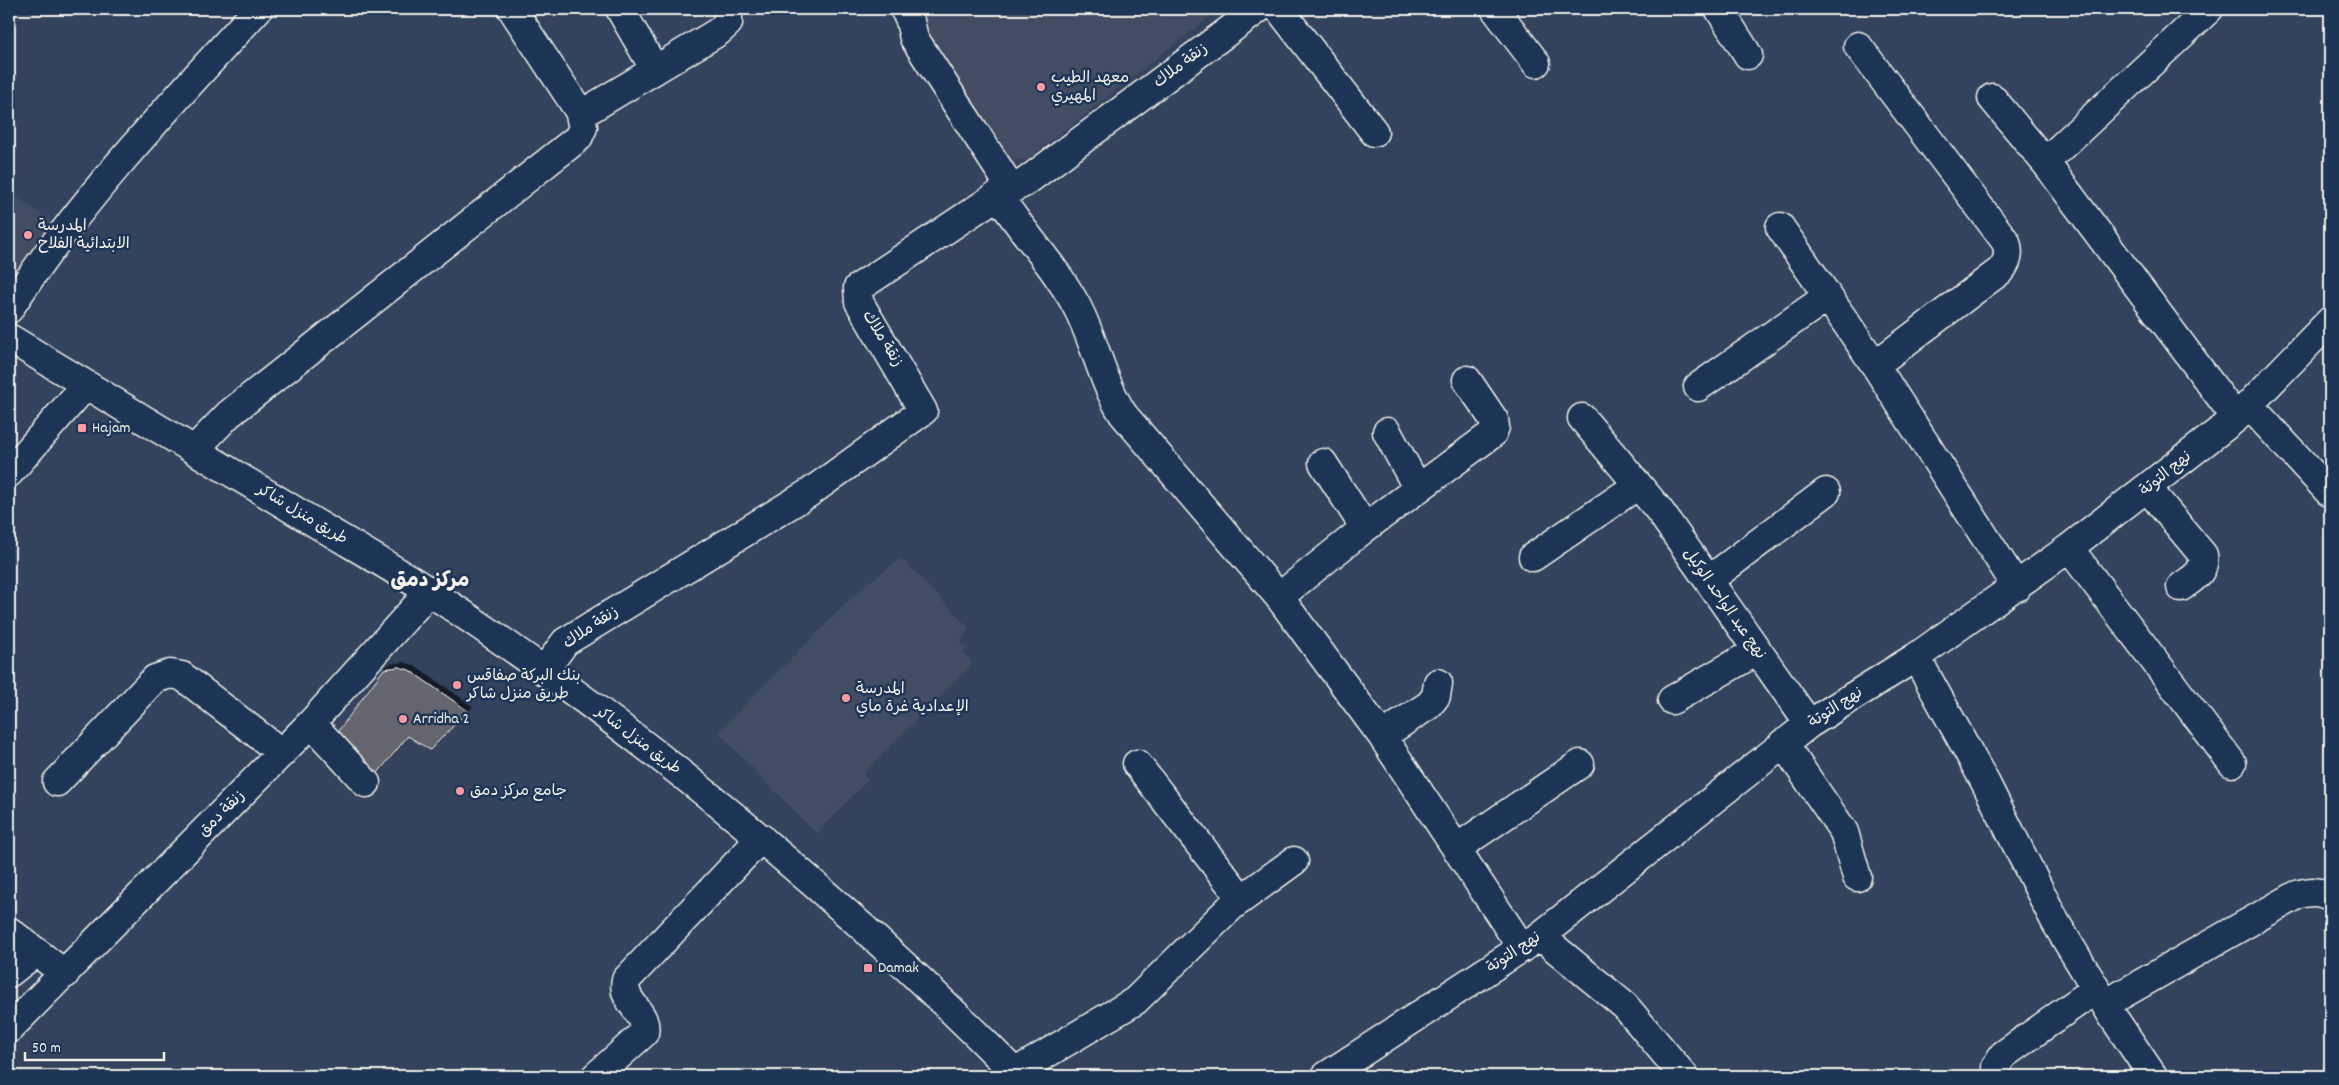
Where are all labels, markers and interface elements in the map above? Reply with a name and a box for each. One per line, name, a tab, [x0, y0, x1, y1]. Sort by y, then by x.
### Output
street label: زنقة ملاك	[1149, 38, 1213, 94]
place label: معهد الطيب المهيري	[1051, 67, 1129, 108]
marker: معهد الطيب المهيري	[1035, 81, 1047, 93]
place label: المدرسة الابتدائية الفلاح	[38, 215, 130, 256]
marker: المدرسة الابتدائية الفلاح	[22, 229, 34, 241]
street label: زنقة ملاك	[856, 306, 908, 372]
place label: Hajam	[92, 417, 130, 440]
marker: Hajam	[76, 422, 88, 434]
street label: نهج التوتة	[2135, 446, 2197, 502]
street label: طريق منزل شاكر	[251, 478, 352, 551]
street label: نهج عبد الواحد الوكيل	[1677, 544, 1771, 664]
district label: مركز دمق	[391, 567, 469, 597]
street label: زنقة ملاك	[559, 601, 623, 655]
place label: بنك البركة صفاقس طريق منزل شاكر	[465, 665, 581, 706]
place label: المدرسة الإعدادية غرة ماي	[856, 678, 969, 719]
marker: بنك البركة صفاقس طريق منزل شاكر	[451, 679, 463, 691]
street label: نهج التوتة	[1804, 682, 1868, 734]
marker: المدرسة الإعدادية غرة ماي	[840, 692, 852, 704]
street label: طريق منزل شاكر	[589, 700, 686, 781]
place label: Arridha 2	[413, 708, 470, 731]
marker: Arridha 2	[397, 713, 409, 725]
place label: جامع مركز دمق	[470, 780, 567, 803]
street label: زنقة دمق	[193, 785, 251, 843]
marker: جامع مركز دمق	[454, 785, 466, 797]
street label: نهج التوتة	[1482, 926, 1546, 980]
place label: Damak	[878, 957, 919, 980]
marker: Damak	[862, 962, 874, 974]
scale bar	[25, 1030, 164, 1062]
text: 50 m	[32, 1038, 61, 1060]

